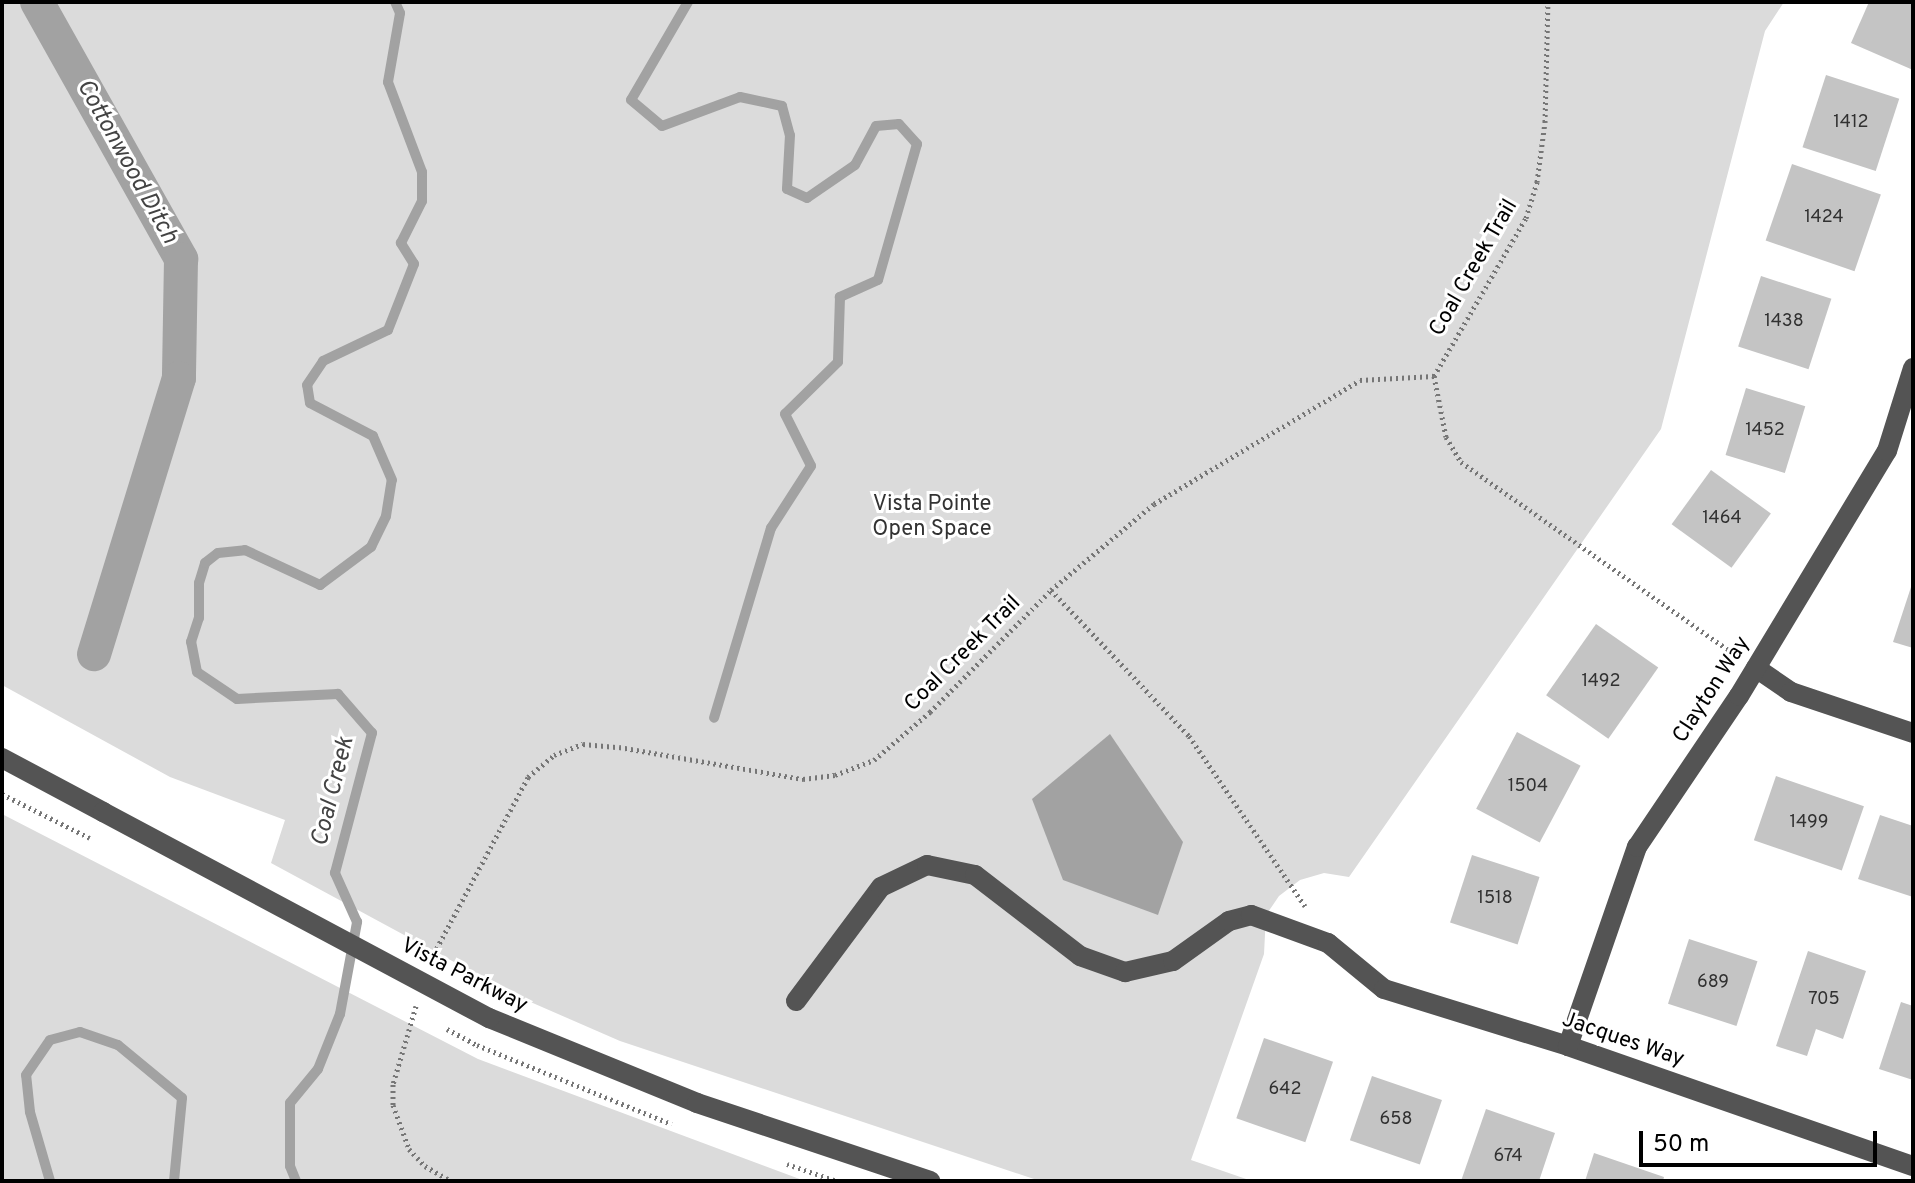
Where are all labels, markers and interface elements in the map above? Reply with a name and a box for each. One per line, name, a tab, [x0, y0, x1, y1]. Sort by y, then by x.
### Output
water label: Cottonwood Ditch	[69, 75, 183, 249]
house number: 1412	[1833, 112, 1869, 134]
street label: Coal Creek Trail	[1424, 194, 1524, 342]
house number: 1424	[1804, 207, 1844, 229]
house number: 1438	[1764, 311, 1804, 333]
house number: 1452	[1745, 420, 1785, 442]
park label: Vista Pointe Open Space	[872, 491, 992, 542]
house number: 1464	[1702, 508, 1742, 530]
street label: Coal Creek Trail	[899, 590, 1027, 718]
street label: Clayton Way	[1668, 632, 1756, 748]
house number: 1492	[1581, 671, 1621, 693]
water label: Coal Creek	[307, 734, 361, 850]
house number: 1504	[1508, 776, 1548, 798]
house number: 1499	[1790, 812, 1828, 834]
house number: 1518	[1477, 888, 1513, 910]
street label: Vista Parkway	[396, 933, 532, 1019]
house number: 689	[1697, 972, 1729, 994]
house number: 705	[1808, 989, 1840, 1011]
street label: Jacques Way	[1558, 1007, 1688, 1073]
house number: 642	[1269, 1079, 1301, 1101]
house number: 658	[1380, 1109, 1412, 1131]
scale bar	[1643, 1115, 1881, 1165]
text: 50 m	[1653, 1130, 1709, 1160]
house number: 674	[1493, 1146, 1523, 1168]

